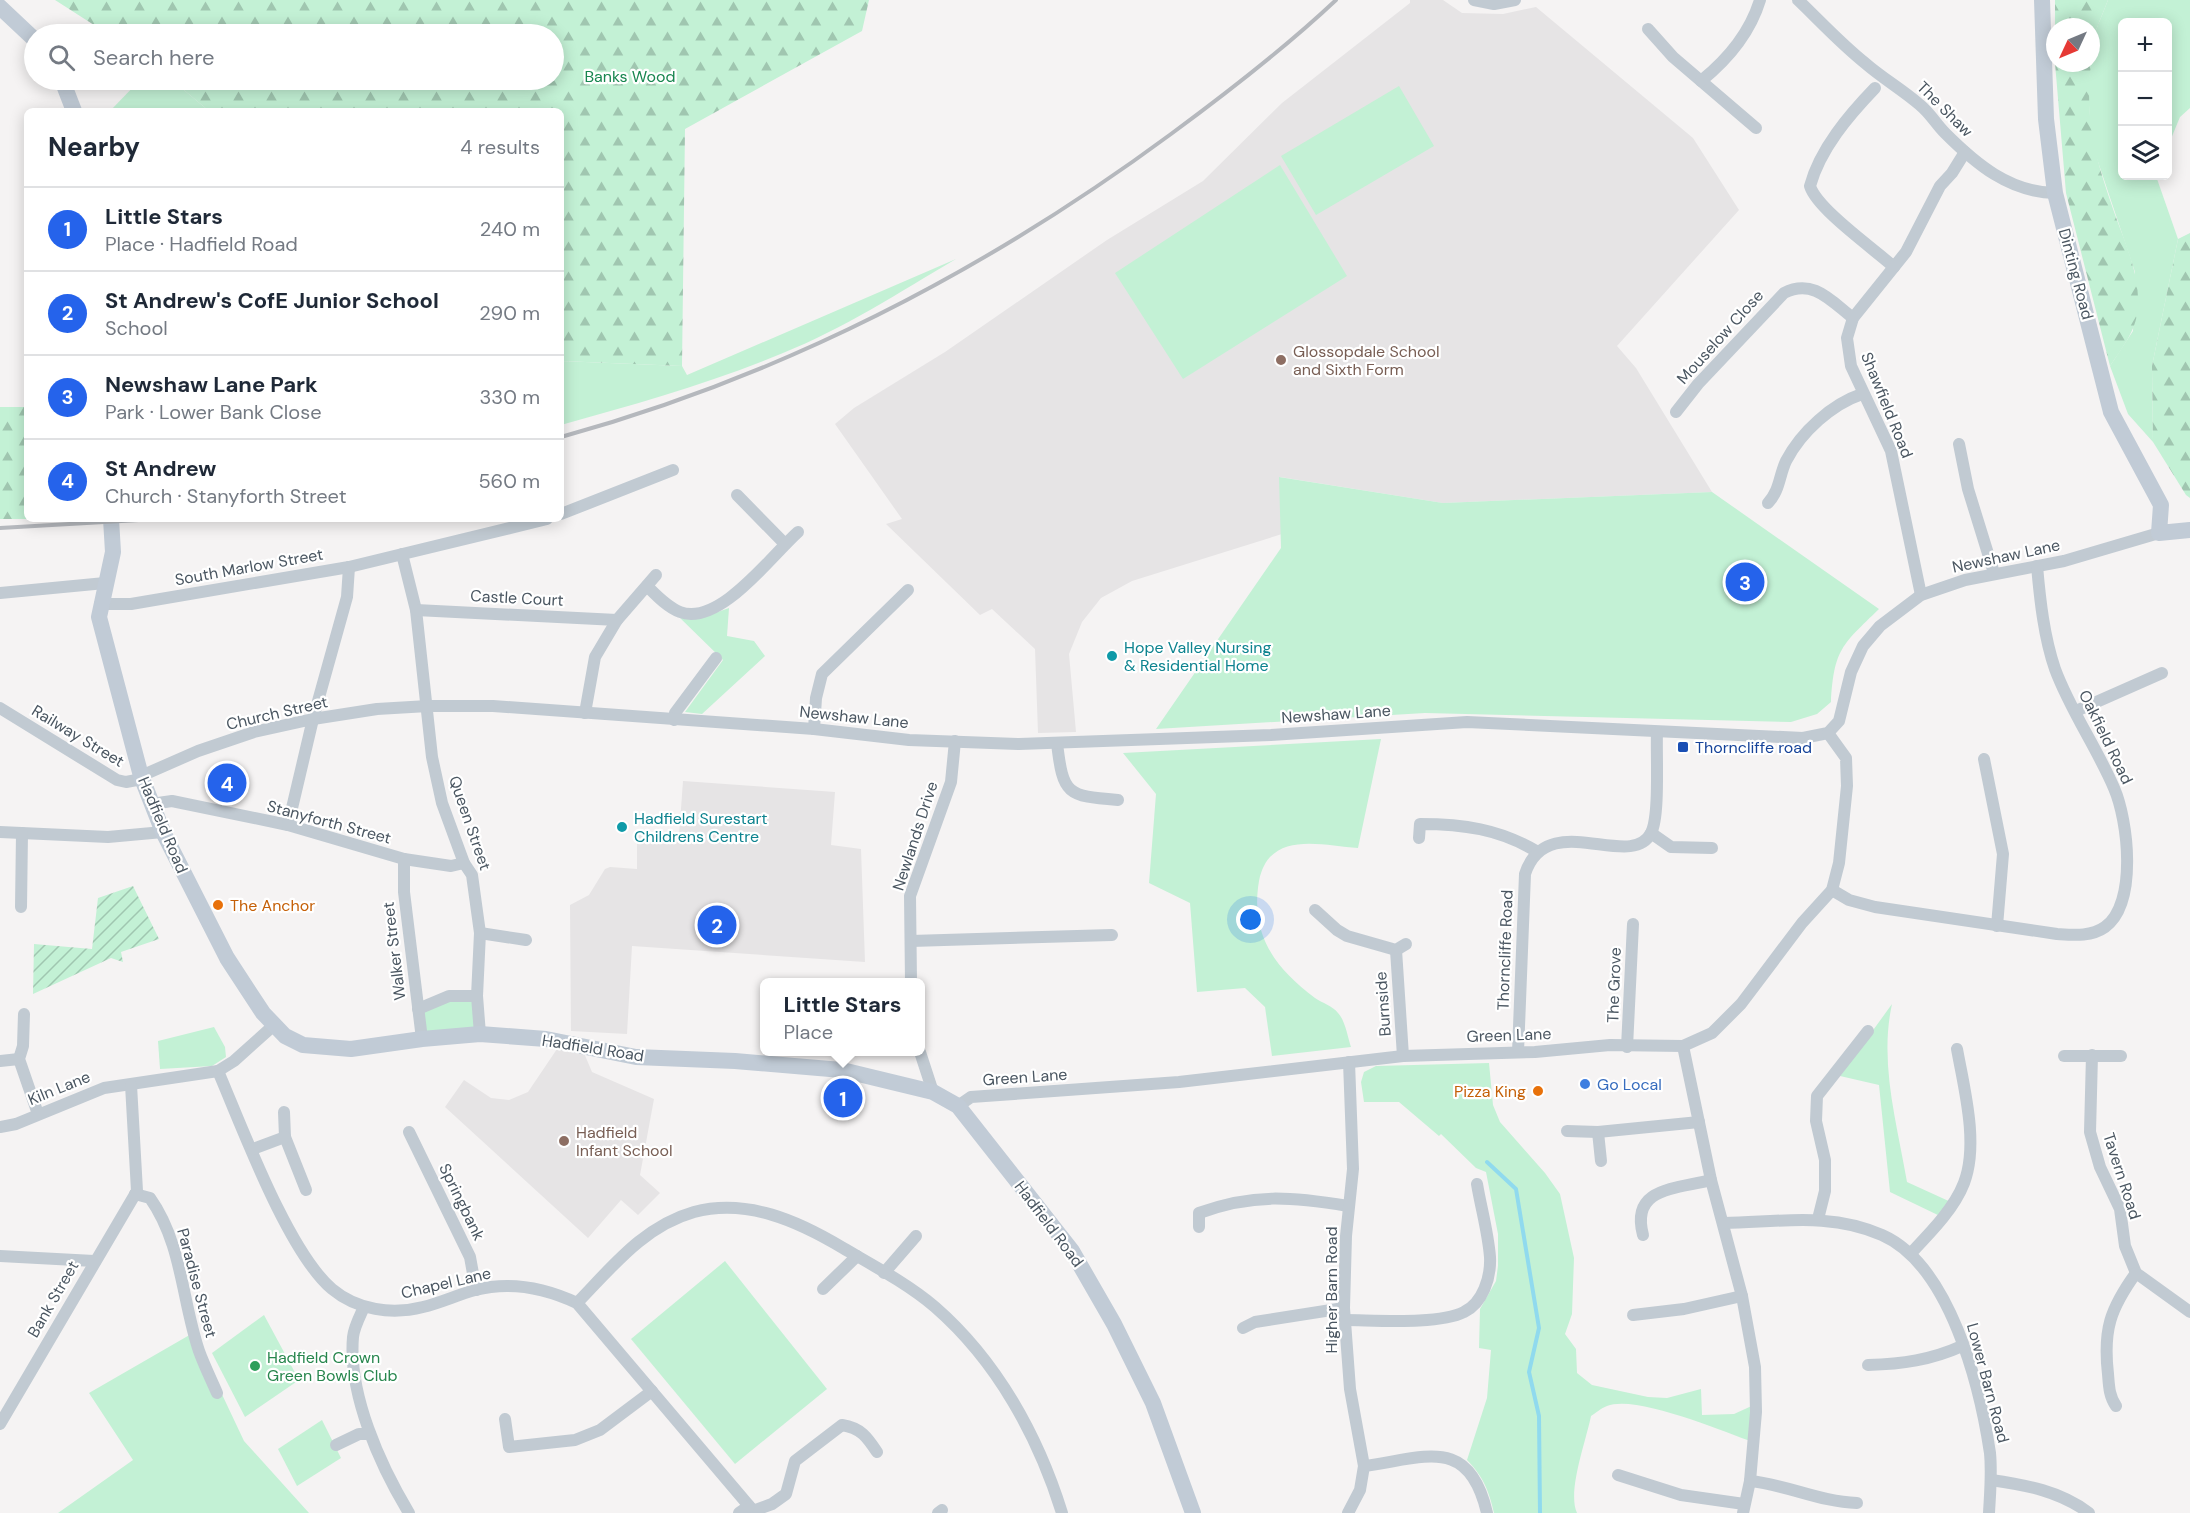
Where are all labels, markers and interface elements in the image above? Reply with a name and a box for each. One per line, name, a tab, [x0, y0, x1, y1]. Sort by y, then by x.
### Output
north arrow	[2046, 18, 2100, 72]
map controls	[2118, 18, 2172, 180]
button: +	[2118, 18, 2172, 72]
search box	[24, 24, 564, 90]
icon: search	[45, 41, 78, 74]
text: Search here	[93, 43, 214, 72]
park label: Banks Wood	[584, 66, 676, 87]
button: −	[2118, 72, 2172, 126]
street label: The Shaw	[1913, 77, 1977, 141]
button: layers	[2118, 126, 2172, 180]
text: Nearby	[48, 130, 140, 164]
text: 4 results	[460, 134, 540, 160]
text: Little Stars	[105, 202, 223, 231]
text: 1	[64, 216, 71, 242]
text: 240 m	[480, 216, 540, 242]
street label: Dinting Road	[2054, 226, 2098, 322]
text: Place · Hadfield Road	[105, 231, 298, 257]
street label: Mouselow Close	[1672, 285, 1768, 389]
text: St Andrew's CofE Junior School	[105, 286, 439, 315]
text: 2	[62, 300, 73, 326]
text: 290 m	[479, 300, 540, 326]
text: School	[105, 315, 168, 341]
place label: Glossopdale School and Sixth Form	[1293, 341, 1440, 380]
street label: Shawfield Road	[1856, 349, 1918, 461]
marker: Glossopdale School and Sixth Form	[1274, 353, 1288, 367]
text: Newshaw Lane Park	[105, 370, 318, 399]
text: 3	[61, 384, 74, 410]
text: 330 m	[480, 384, 540, 410]
text: Park · Lower Bank Close	[105, 399, 322, 425]
text: St Andrew	[105, 454, 216, 483]
text: 4	[61, 468, 74, 494]
text: 560 m	[478, 468, 540, 494]
text: Church · Stanyforth Street	[105, 483, 346, 509]
street label: Newshaw Lane	[1950, 534, 2062, 578]
street label: South Marlow Street	[173, 544, 325, 590]
pin: 3	[1726, 560, 1764, 604]
street label: Castle Court	[470, 585, 564, 611]
place label: Hope Valley Nursing & Residential Home	[1124, 637, 1272, 676]
marker: Hope Valley Nursing & Residential Home	[1105, 649, 1119, 663]
street label: Oakfield Road	[2074, 686, 2138, 788]
street label: Church Street	[224, 691, 330, 735]
street label: Railway Street	[28, 700, 128, 772]
street label: Newshaw Lane	[1281, 700, 1391, 728]
street label: Newshaw Lane	[798, 701, 910, 733]
place label: Thorncliffe road	[1695, 737, 1812, 758]
marker: Thorncliffe road	[1676, 740, 1690, 754]
pin: 4	[208, 760, 246, 806]
street label: Queen Street	[444, 773, 496, 873]
street label: Hadfield Road	[133, 774, 193, 876]
street label: Newlands Drive	[887, 779, 943, 893]
street label: Stanyforth Street	[265, 795, 393, 849]
place label: Hadfield Surestart Childrens Centre	[634, 808, 768, 847]
marker: Hadfield Surestart Childrens Centre	[615, 820, 629, 834]
street label: Thorncliffe Road	[1492, 889, 1518, 1011]
place label: The Anchor	[230, 895, 315, 916]
marker: The Anchor	[211, 898, 225, 912]
street label: Walker Street	[378, 901, 410, 1001]
pin: 2	[698, 902, 736, 948]
your location	[1236, 905, 1265, 934]
street label: The Grove	[1602, 947, 1626, 1023]
street label: Burnside	[1370, 971, 1396, 1037]
popup	[760, 978, 925, 1056]
text: Little Stars	[783, 990, 902, 1019]
text: Place	[783, 1019, 833, 1045]
street label: Green Lane	[1466, 1023, 1552, 1047]
street label: Hadfield Road	[541, 1030, 645, 1066]
street label: Green Lane	[982, 1064, 1068, 1090]
street label: Kiln Lane	[25, 1066, 93, 1110]
place label: Go Local	[1597, 1074, 1662, 1095]
pin: 1	[824, 1076, 862, 1120]
marker: Go Local	[1578, 1077, 1592, 1091]
place label: Pizza King	[1454, 1081, 1526, 1102]
marker: Pizza King	[1531, 1084, 1545, 1098]
place label: Hadfield Infant School	[576, 1122, 673, 1161]
street label: Tavern Road	[2098, 1130, 2146, 1222]
marker: Hadfield Infant School	[557, 1134, 571, 1148]
street label: Springbank	[434, 1160, 490, 1244]
street label: Hadfield Road	[1010, 1177, 1088, 1271]
street label: Paradise Street	[172, 1226, 222, 1340]
street label: Higher Barn Road	[1321, 1226, 1342, 1354]
street label: Bank Street	[23, 1257, 83, 1341]
street label: Chapel Lane	[399, 1262, 493, 1304]
street label: Lower Barn Road	[1962, 1321, 2014, 1445]
place label: Hadfield Crown Green Bowls Club	[267, 1347, 397, 1386]
marker: Hadfield Crown Green Bowls Club	[248, 1359, 262, 1373]

